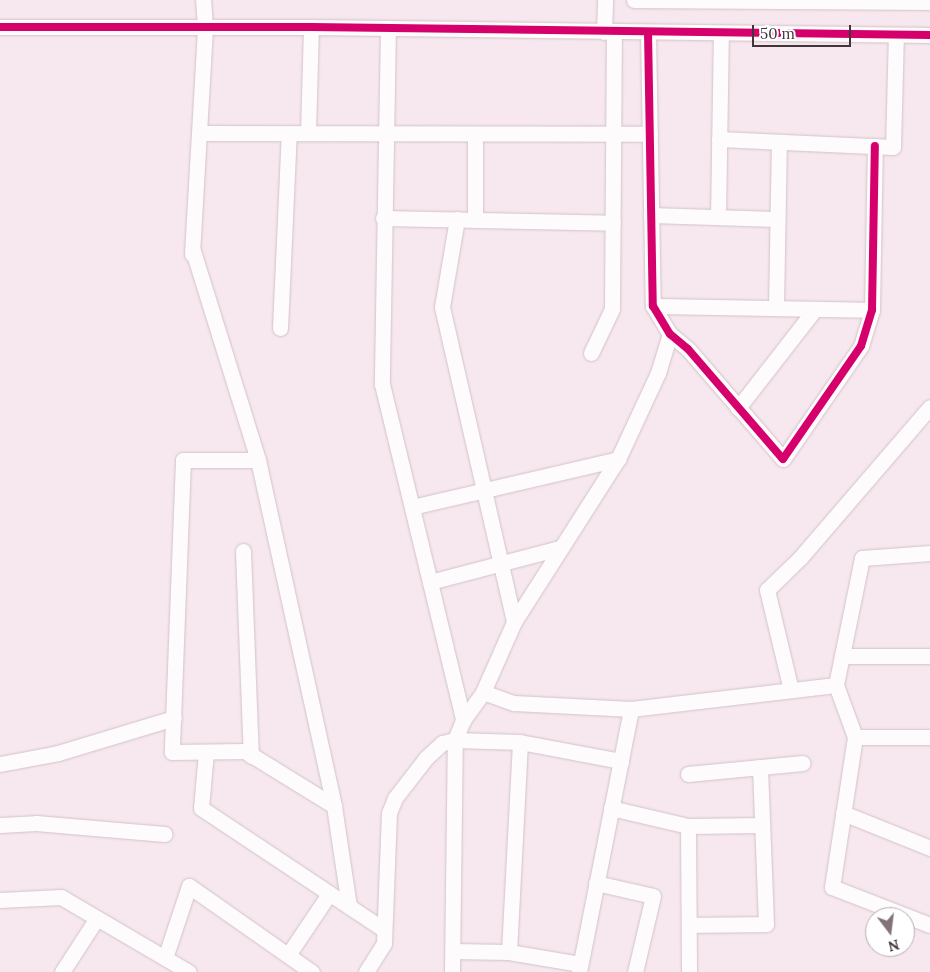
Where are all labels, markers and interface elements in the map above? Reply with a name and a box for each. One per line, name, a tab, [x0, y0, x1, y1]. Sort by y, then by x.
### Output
scale bar	[755, 15, 854, 47]
text: 50 m	[760, 24, 795, 43]
north arrow	[865, 907, 915, 957]
text: N	[886, 935, 901, 956]

